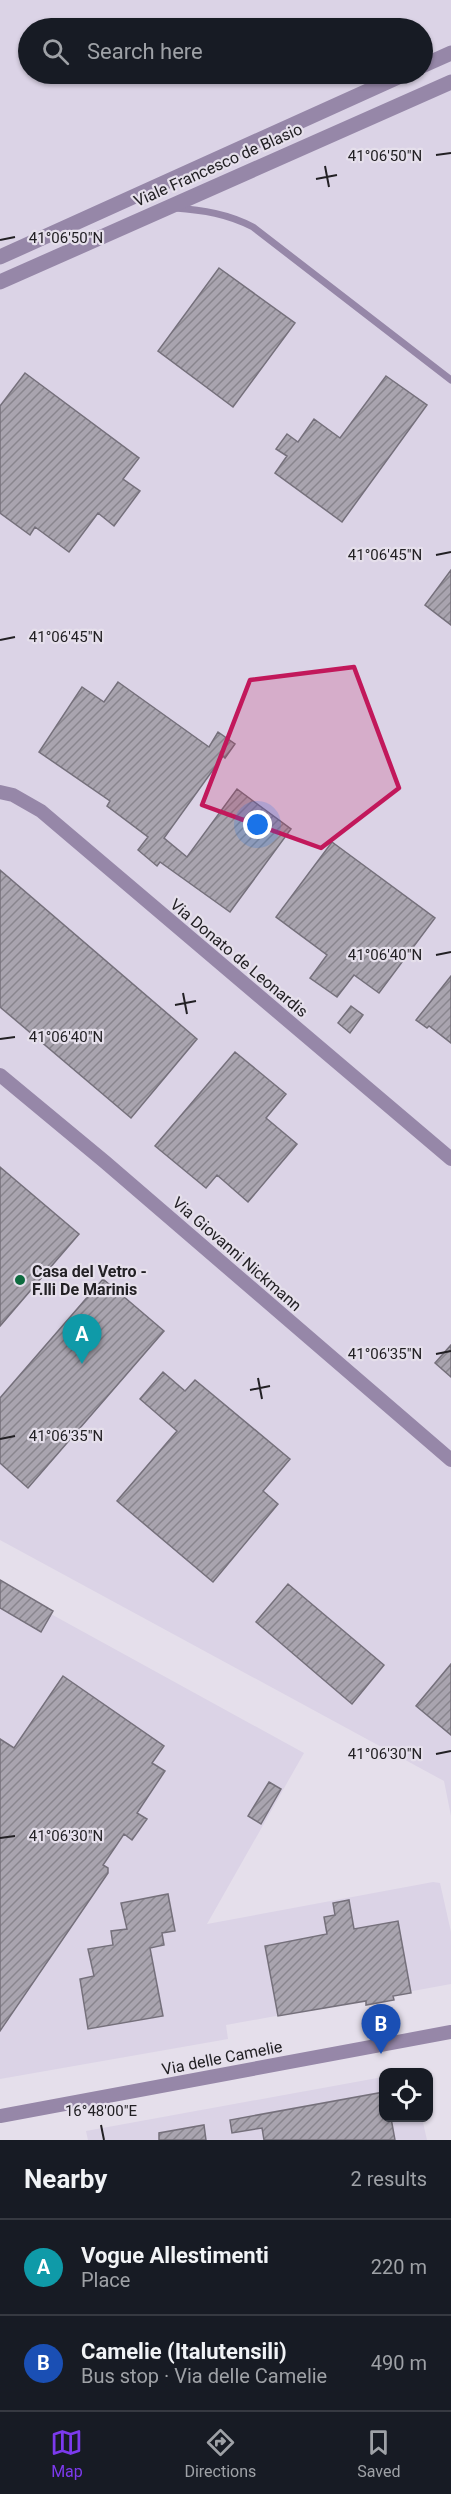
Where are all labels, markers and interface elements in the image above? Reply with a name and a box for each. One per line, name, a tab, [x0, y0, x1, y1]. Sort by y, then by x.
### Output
search box	[18, 18, 433, 84]
icon: search	[39, 35, 72, 68]
text: Search here	[87, 39, 203, 64]
street label: Viale Francesco de Blasio	[131, 119, 305, 211]
text: 41°06'50"N	[348, 147, 422, 165]
text: 41°06'50"N	[29, 229, 103, 247]
text: 41°06'45"N	[348, 546, 422, 564]
text: 41°06'45"N	[29, 628, 103, 646]
your location	[243, 810, 272, 839]
street label: Via Donato de Leonardis	[166, 895, 312, 1021]
text: 41°06'40"N	[348, 946, 422, 964]
text: 41°06'40"N	[29, 1028, 103, 1046]
street label: Via Giovanni Nickmann	[169, 1193, 305, 1315]
place label: Casa del Vetro - F.lli De Marinis	[32, 1262, 147, 1299]
marker: Casa del Vetro - F.lli De Marinis	[13, 1273, 27, 1287]
pin: A	[62, 1314, 101, 1364]
text: 41°06'35"N	[348, 1345, 422, 1363]
text: 41°06'35"N	[29, 1427, 103, 1445]
text: 41°06'30"N	[348, 1745, 422, 1763]
text: 41°06'30"N	[29, 1827, 103, 1845]
pin: B	[362, 2004, 400, 2054]
street label: Via delle Camelie	[160, 2037, 284, 2079]
map controls	[379, 2068, 433, 2122]
button: locate	[379, 2068, 433, 2122]
text: 16°48'00"E	[65, 2102, 138, 2120]
text: Nearby	[24, 2164, 107, 2194]
text: 2 results	[351, 2167, 427, 2191]
text: Vogue Allestimenti	[81, 2243, 269, 2268]
text: A	[37, 2255, 50, 2279]
text: 220 m	[371, 2255, 427, 2279]
text: Place	[81, 2268, 130, 2292]
text: Camelie (Italutensili)	[81, 2339, 287, 2364]
text: B	[37, 2351, 50, 2375]
text: 490 m	[371, 2351, 427, 2375]
text: Bus stop · Via delle Camelie	[81, 2364, 327, 2388]
tab: Map	[50, 2426, 83, 2481]
tab: Directions	[184, 2426, 256, 2481]
tab: Saved	[357, 2426, 401, 2481]

